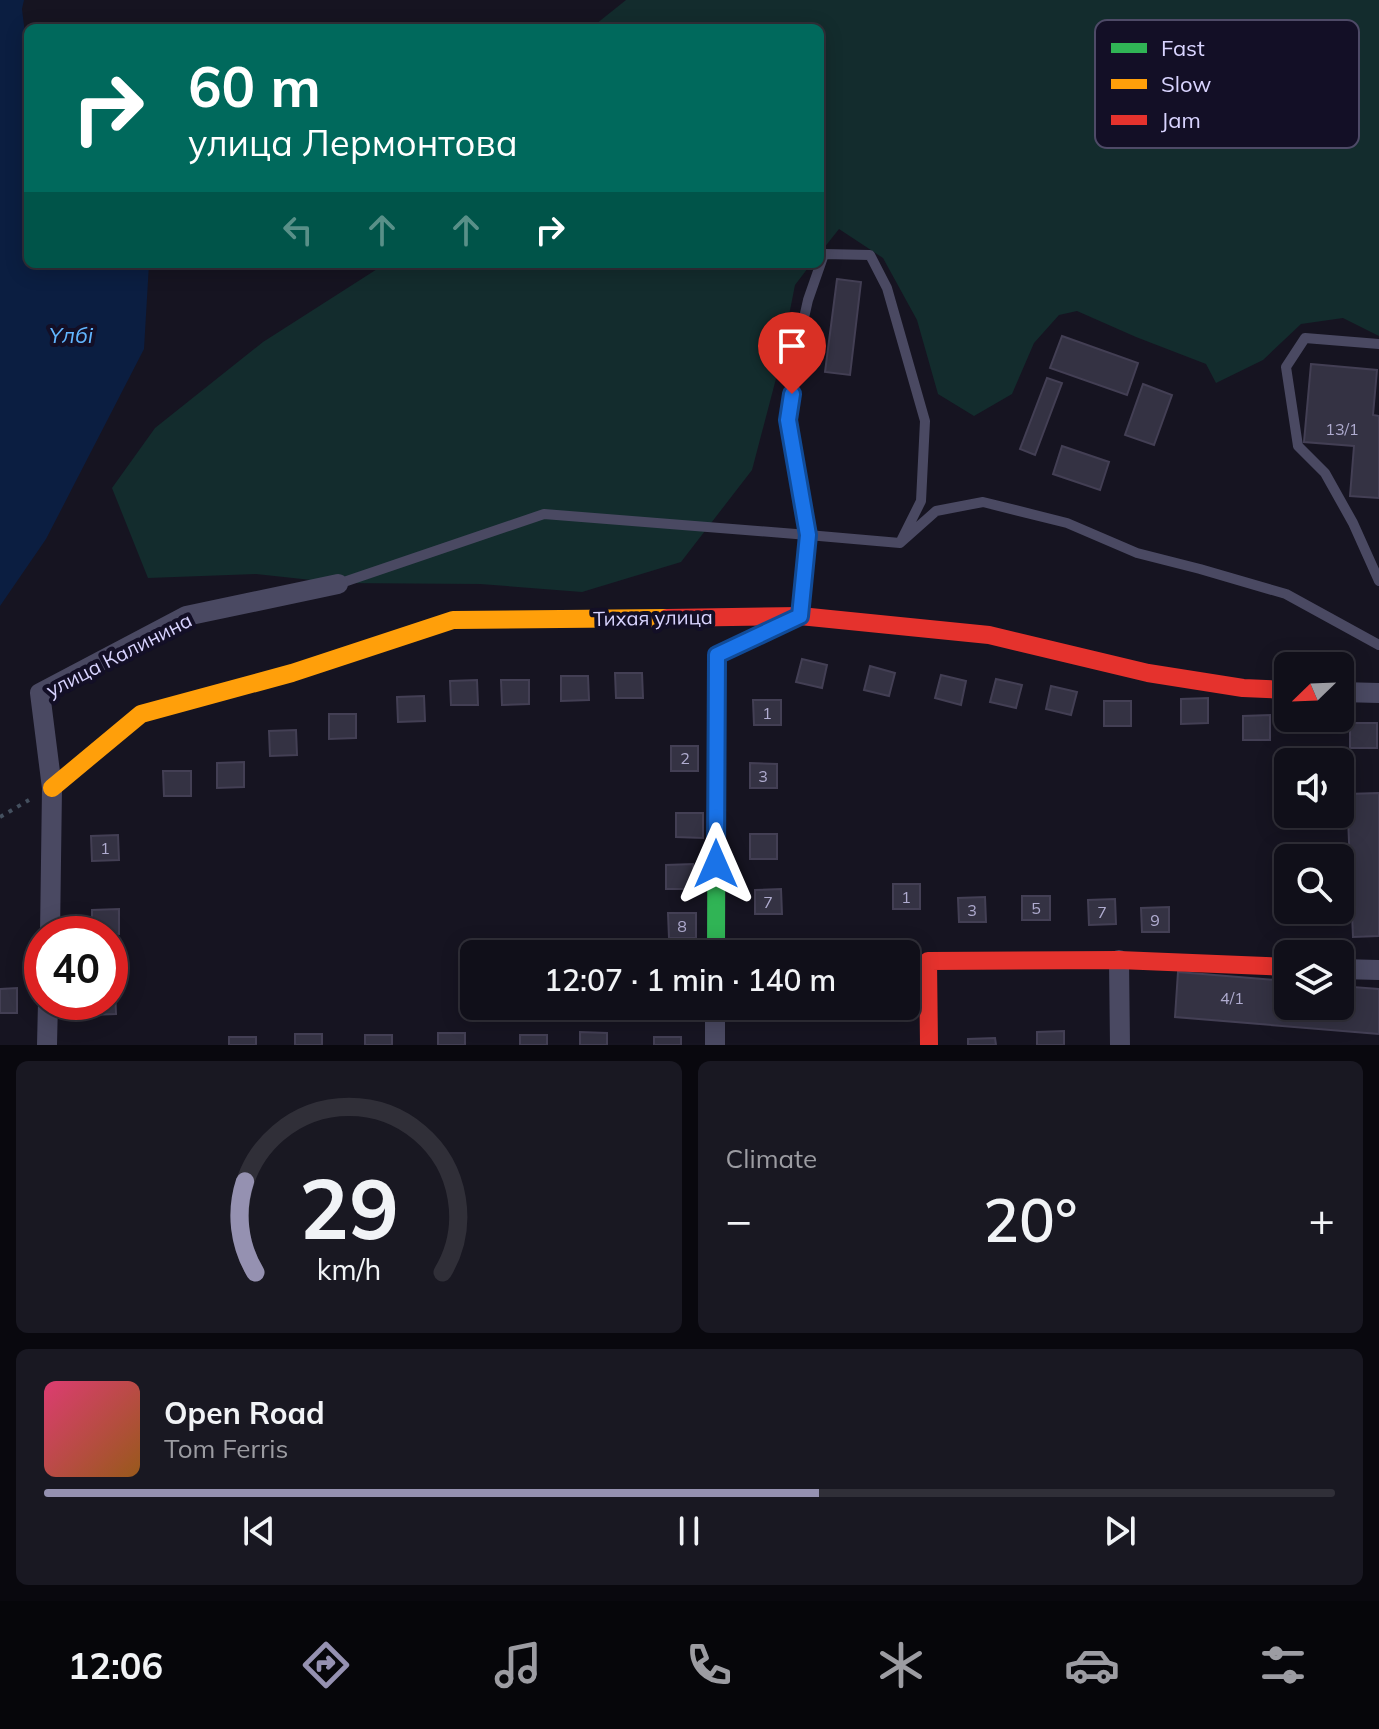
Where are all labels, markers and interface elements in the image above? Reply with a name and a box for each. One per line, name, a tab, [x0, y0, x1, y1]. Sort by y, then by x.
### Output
legend	[1095, 20, 1359, 148]
text: Fast	[1161, 34, 1205, 62]
text: 60 m	[188, 51, 321, 121]
icon: right	[56, 56, 160, 160]
text: Slow	[1161, 70, 1211, 98]
text: Jam	[1161, 106, 1201, 134]
text: улица Лермонтова	[188, 120, 518, 165]
icon: left	[276, 208, 320, 252]
icon: ahead	[360, 208, 404, 252]
icon: ahead	[444, 208, 488, 252]
icon: right	[528, 208, 572, 252]
pin	[758, 312, 826, 394]
water label: Үлбі	[49, 321, 94, 349]
icon: arrive	[770, 324, 814, 368]
house number: 13/1	[1325, 419, 1359, 439]
street label: Тихая улица	[593, 604, 713, 631]
street label: улица Калинина	[42, 607, 196, 702]
north arrow	[1274, 652, 1354, 732]
map controls	[1274, 652, 1354, 1020]
house number: 1	[762, 703, 772, 723]
house number: 2	[680, 748, 690, 768]
button: sound	[1274, 748, 1354, 828]
house number: 3	[758, 766, 768, 786]
position arrow	[674, 822, 758, 906]
house number: 1	[100, 838, 110, 858]
button: search	[1274, 844, 1354, 924]
house number: 1	[901, 887, 911, 907]
house number: 7	[763, 892, 773, 912]
house number: 5	[1031, 898, 1041, 918]
house number: 3	[967, 900, 977, 920]
house number: 7	[1097, 902, 1107, 922]
house number: 9	[1150, 910, 1160, 930]
speed limit sign: 40	[24, 916, 128, 1020]
house number: 8	[677, 916, 687, 936]
button: layers	[1274, 940, 1354, 1020]
text: 12:07 · 1 min · 140 m	[544, 961, 836, 999]
house number: 4/1	[1220, 988, 1244, 1008]
text: Climate	[726, 1142, 817, 1175]
text: 29	[299, 1155, 399, 1260]
text: 20°	[983, 1182, 1078, 1257]
text: −	[726, 1192, 752, 1247]
text: +	[1309, 1192, 1335, 1247]
text: km/h	[316, 1251, 381, 1287]
text: Open Road	[164, 1394, 325, 1432]
text: Tom Ferris	[164, 1432, 288, 1465]
icon: previous	[237, 1509, 281, 1553]
icon: pause	[667, 1509, 711, 1553]
icon: next	[1098, 1509, 1142, 1553]
icon: directions	[298, 1637, 354, 1693]
icon: music	[490, 1637, 546, 1693]
icon: phone	[681, 1637, 737, 1693]
icon: climate	[873, 1637, 929, 1693]
icon: car	[1064, 1637, 1120, 1693]
icon: filters	[1255, 1637, 1311, 1693]
text: 12:06	[68, 1643, 163, 1688]

